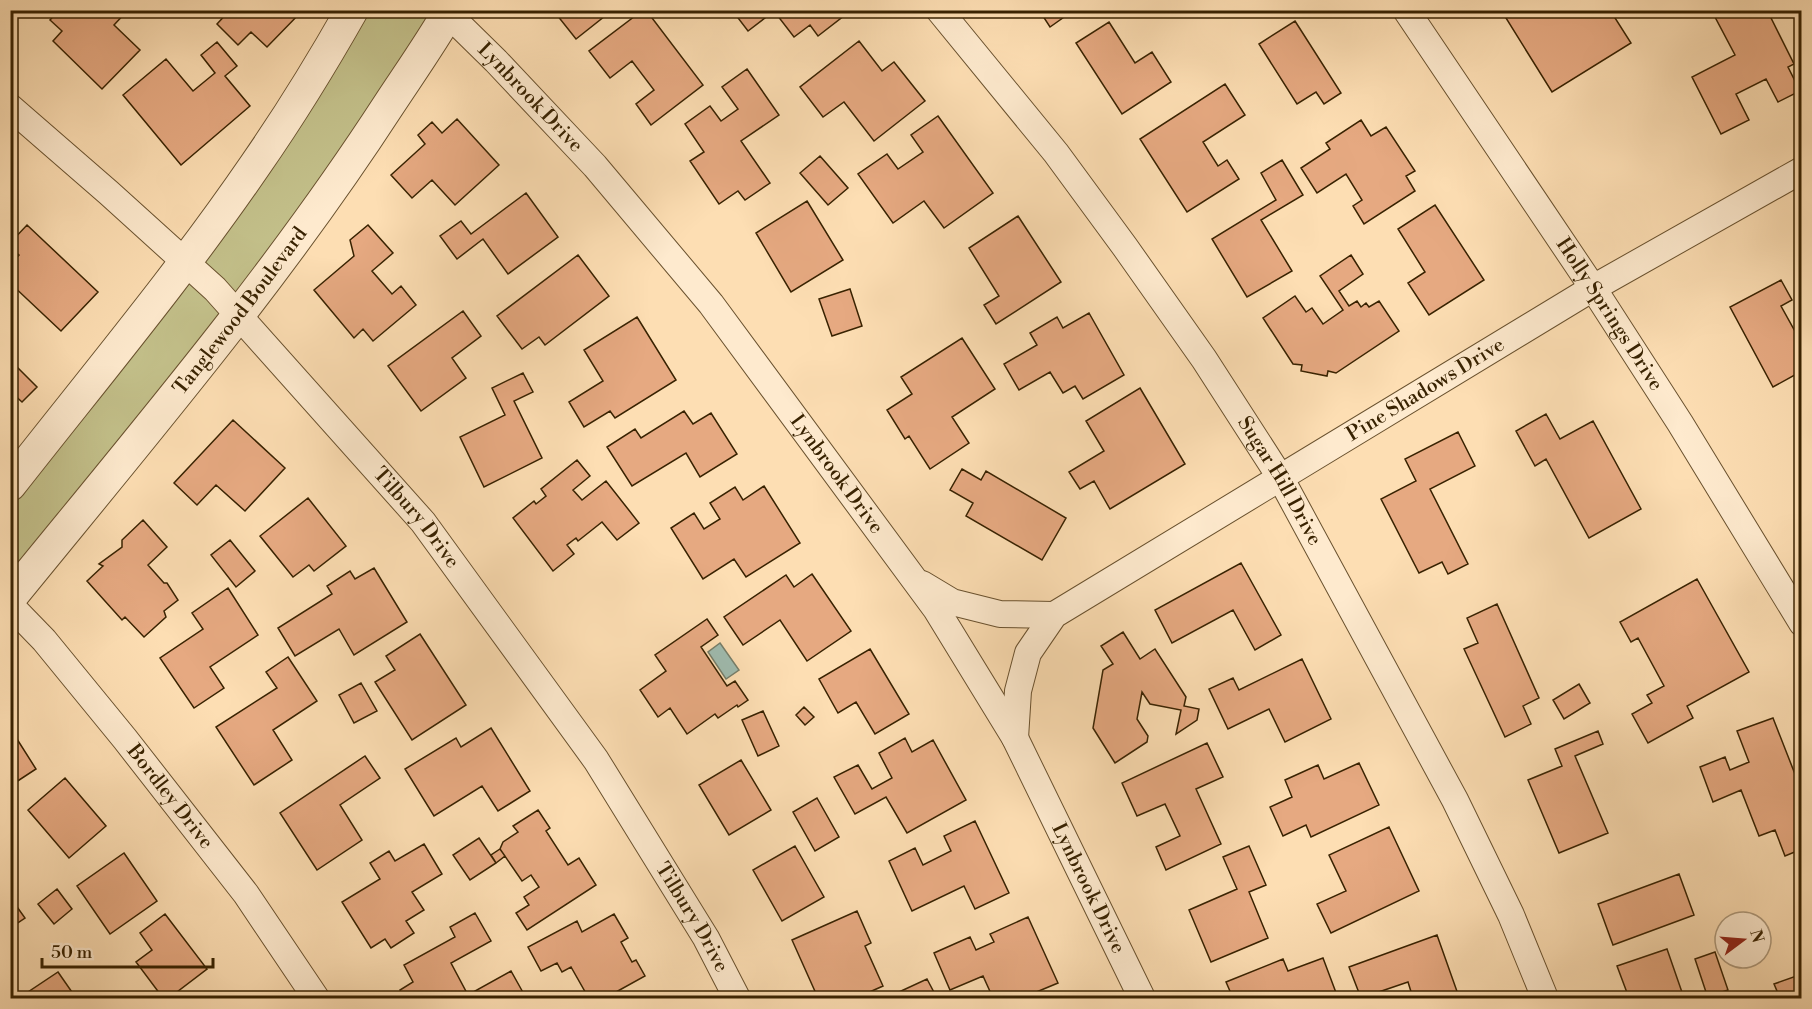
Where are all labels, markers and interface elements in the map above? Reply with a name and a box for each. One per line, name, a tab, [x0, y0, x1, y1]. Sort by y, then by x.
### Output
street label: Lynbrook Drive	[472, 37, 588, 158]
street label: Tanglewood Boulevard	[168, 222, 313, 400]
street label: Holly Springs Drive	[1550, 233, 1668, 396]
street label: Pine Shadows Drive	[1342, 332, 1509, 447]
street label: Lynbrook Drive	[784, 410, 889, 539]
street label: Sugar Hill Drive	[1232, 412, 1327, 550]
street label: Tilbury Drive	[368, 462, 465, 573]
street label: Bordley Drive	[121, 739, 219, 854]
street label: Lynbrook Drive	[1046, 819, 1131, 958]
street label: Tilbury Drive	[650, 858, 734, 976]
north arrow	[1713, 910, 1773, 970]
text: N	[1745, 927, 1768, 945]
scale bar	[42, 931, 213, 969]
text: 50 m	[51, 941, 93, 964]

